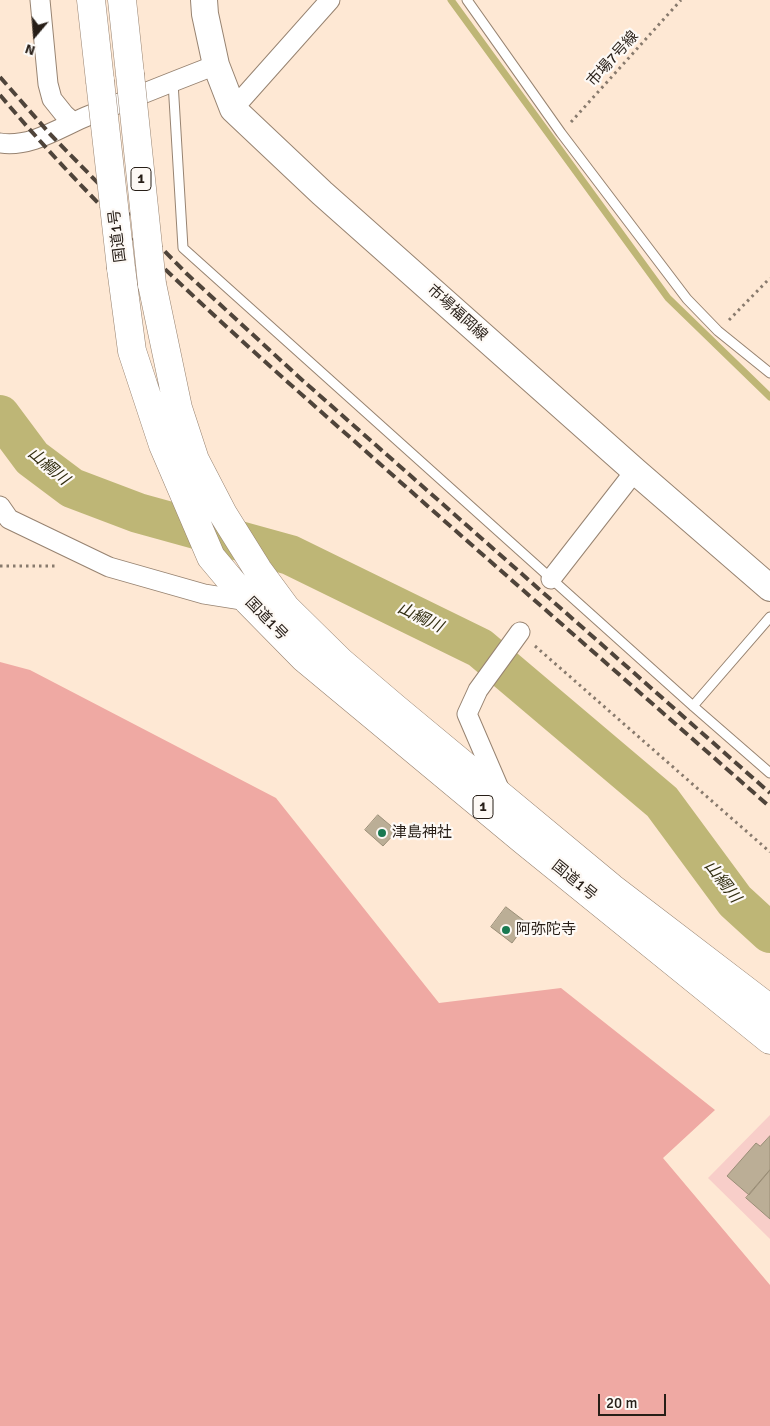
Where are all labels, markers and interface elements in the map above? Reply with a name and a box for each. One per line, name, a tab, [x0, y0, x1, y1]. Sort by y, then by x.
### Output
north arrow	[10, 10, 60, 60]
street label: 市場7号線	[584, 28, 642, 90]
text: N	[23, 40, 37, 59]
road number: 1	[131, 168, 151, 190]
street label: 国道1号	[106, 209, 130, 263]
street label: 市場福岡線	[423, 281, 491, 345]
water label: 山綱川	[23, 444, 73, 490]
street label: 国道1号	[241, 594, 291, 644]
water label: 山綱川	[394, 599, 446, 637]
road number: 1	[473, 796, 493, 819]
place label: 津島神社	[392, 824, 452, 842]
marker: 津島神社	[376, 827, 388, 839]
street label: 国道1号	[548, 857, 600, 905]
water label: 山綱川	[700, 857, 744, 907]
place label: 阿弥陀寺	[516, 921, 576, 939]
marker: 阿弥陀寺	[500, 924, 512, 936]
scale bar	[600, 1384, 668, 1416]
text: 20 m	[606, 1394, 637, 1412]

